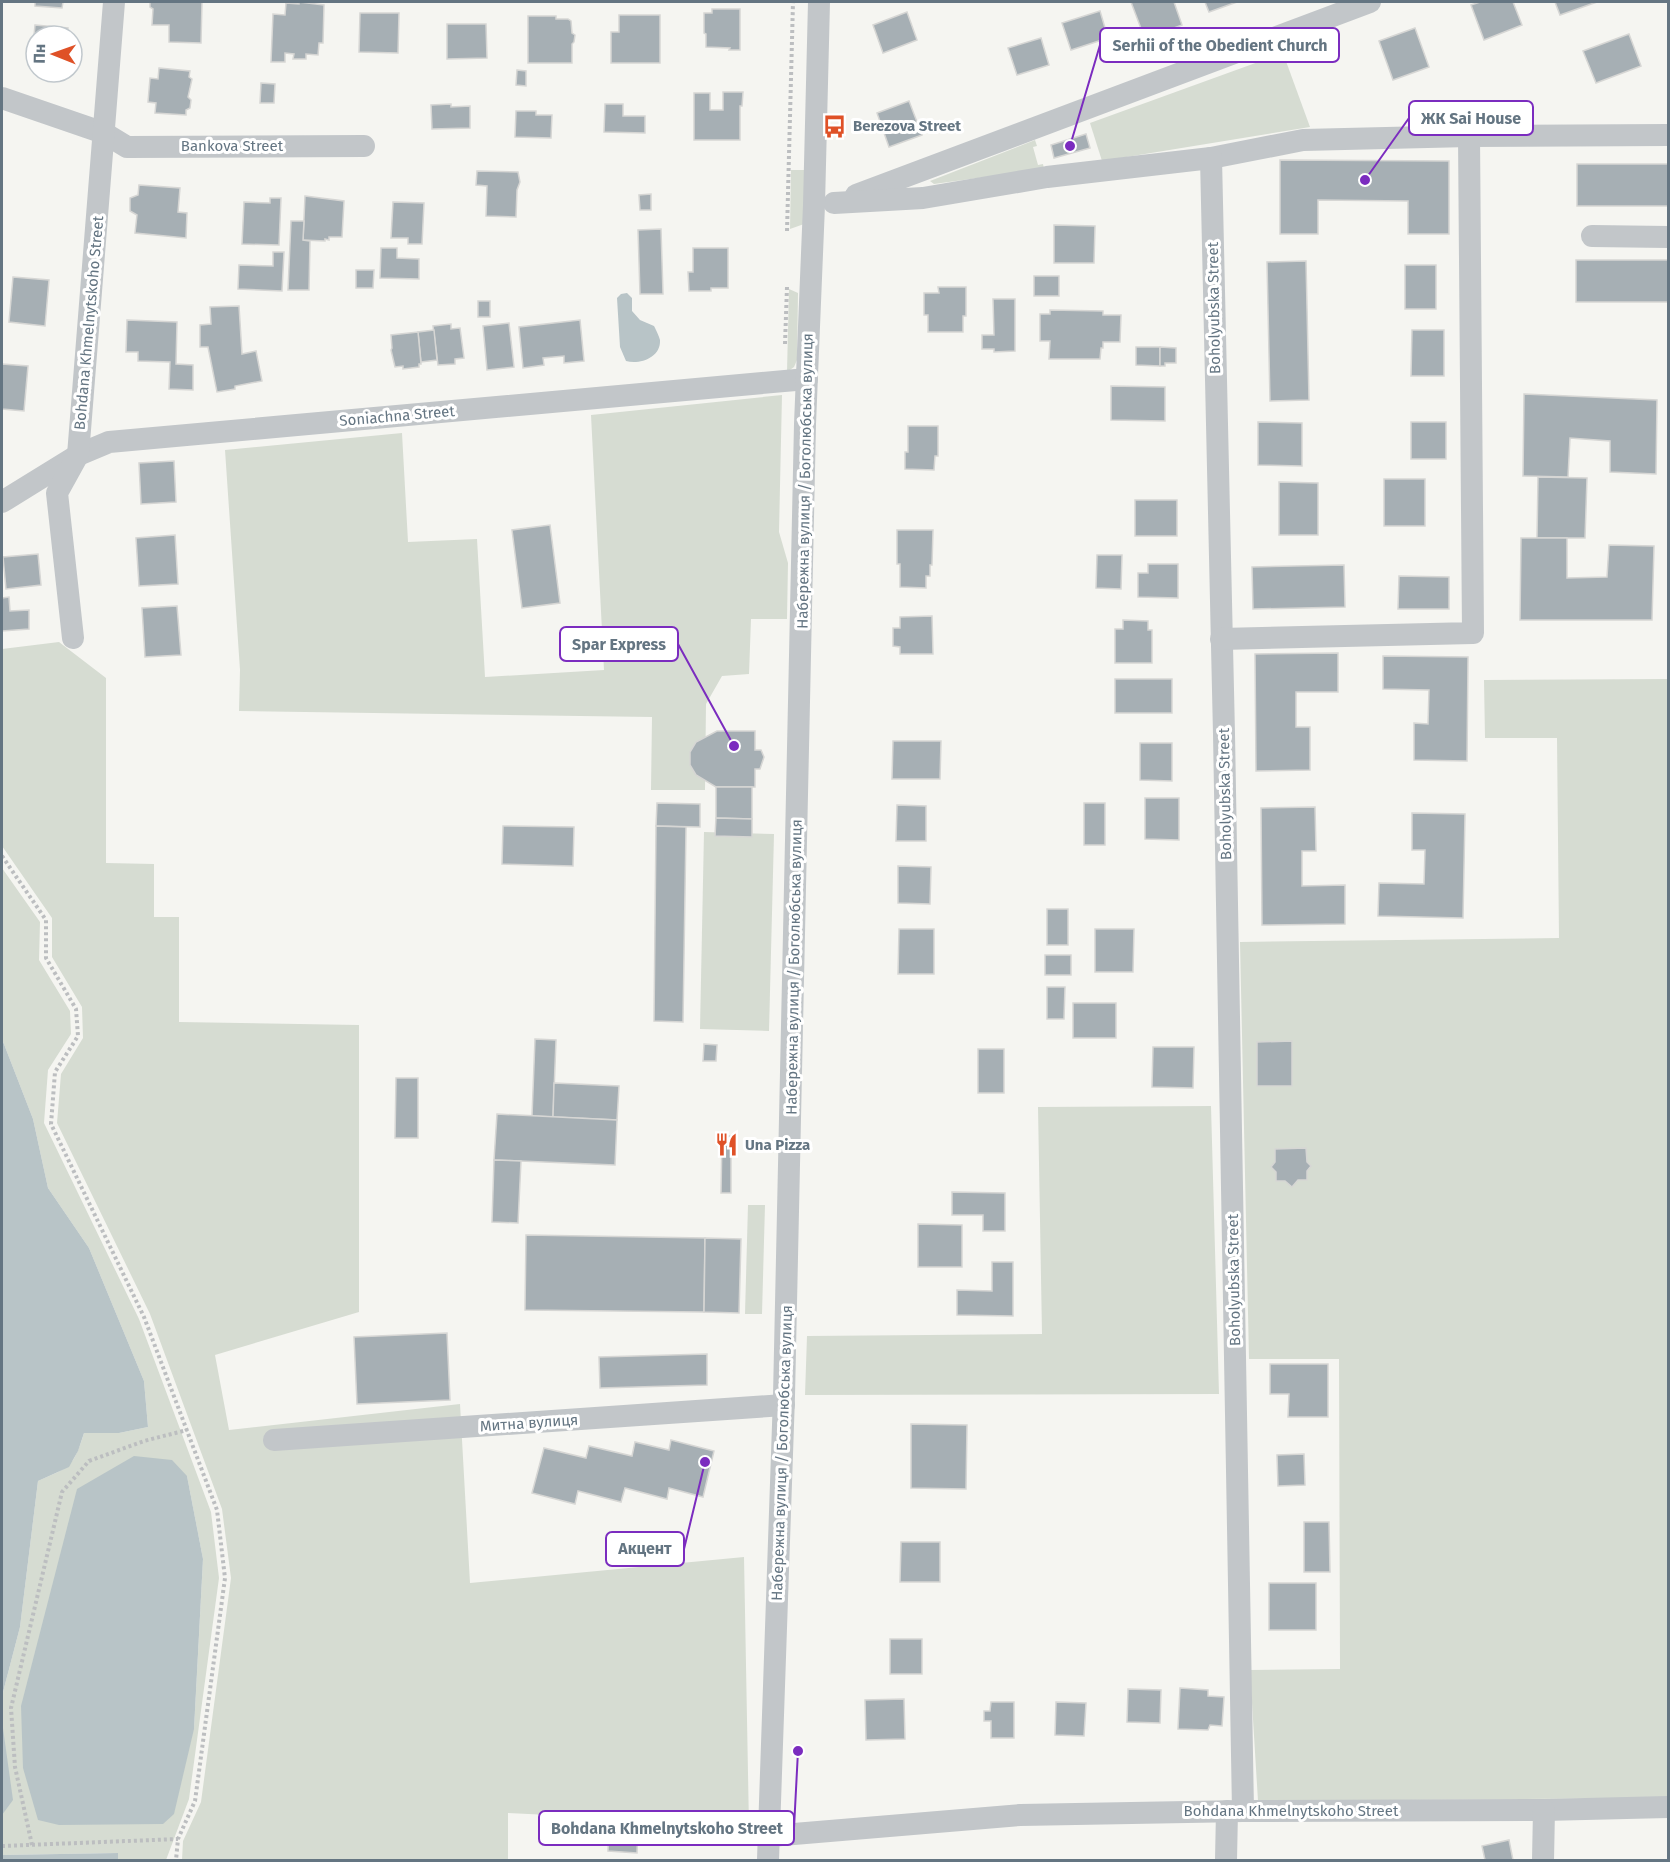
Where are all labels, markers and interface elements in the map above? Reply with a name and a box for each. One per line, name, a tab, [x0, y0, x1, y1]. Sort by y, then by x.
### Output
north arrow	[24, 24, 84, 84]
callout: Serhii of the Obedient Church	[1100, 28, 1339, 62]
text: Serhii of the Obedient Church	[1112, 36, 1328, 55]
text: Пн	[30, 44, 49, 64]
callout: ЖК Sai House	[1409, 101, 1533, 135]
text: ЖК Sai House	[1420, 109, 1521, 128]
bus stop icon: Berezova Street	[822, 113, 848, 139]
place label: Berezova Street	[853, 117, 961, 135]
street label: Bankova Street	[181, 137, 284, 155]
street label: Bohdana Khmelnytskoho Street	[71, 215, 107, 431]
street label: Boholyubska Street	[1204, 241, 1224, 374]
street label: Набережна вулиця / Боголюбська вулиця	[793, 333, 817, 629]
street label: Soniachna Street	[339, 402, 456, 430]
callout: Spar Express	[560, 627, 678, 661]
text: Spar Express	[572, 635, 666, 654]
street label: Boholyubska Street	[1215, 727, 1235, 860]
street label: Набережна вулиця / Боголюбська вулиця	[782, 819, 806, 1115]
restaurant icon: Una Pizza	[714, 1132, 740, 1158]
place label: Una Pizza	[745, 1136, 810, 1154]
street label: Boholyubska Street	[1224, 1213, 1244, 1346]
street label: Набережна вулиця / Боголюбська вулиця	[768, 1305, 796, 1601]
street label: Митна вулиця	[479, 1411, 579, 1435]
callout: Акцент	[606, 1532, 684, 1566]
text: Акцент	[617, 1539, 672, 1558]
street label: Bohdana Khmelnytskoho Street	[1184, 1802, 1399, 1820]
callout: Bohdana Khmelnytskoho Street	[539, 1811, 794, 1845]
text: Bohdana Khmelnytskoho Street	[551, 1819, 784, 1838]

